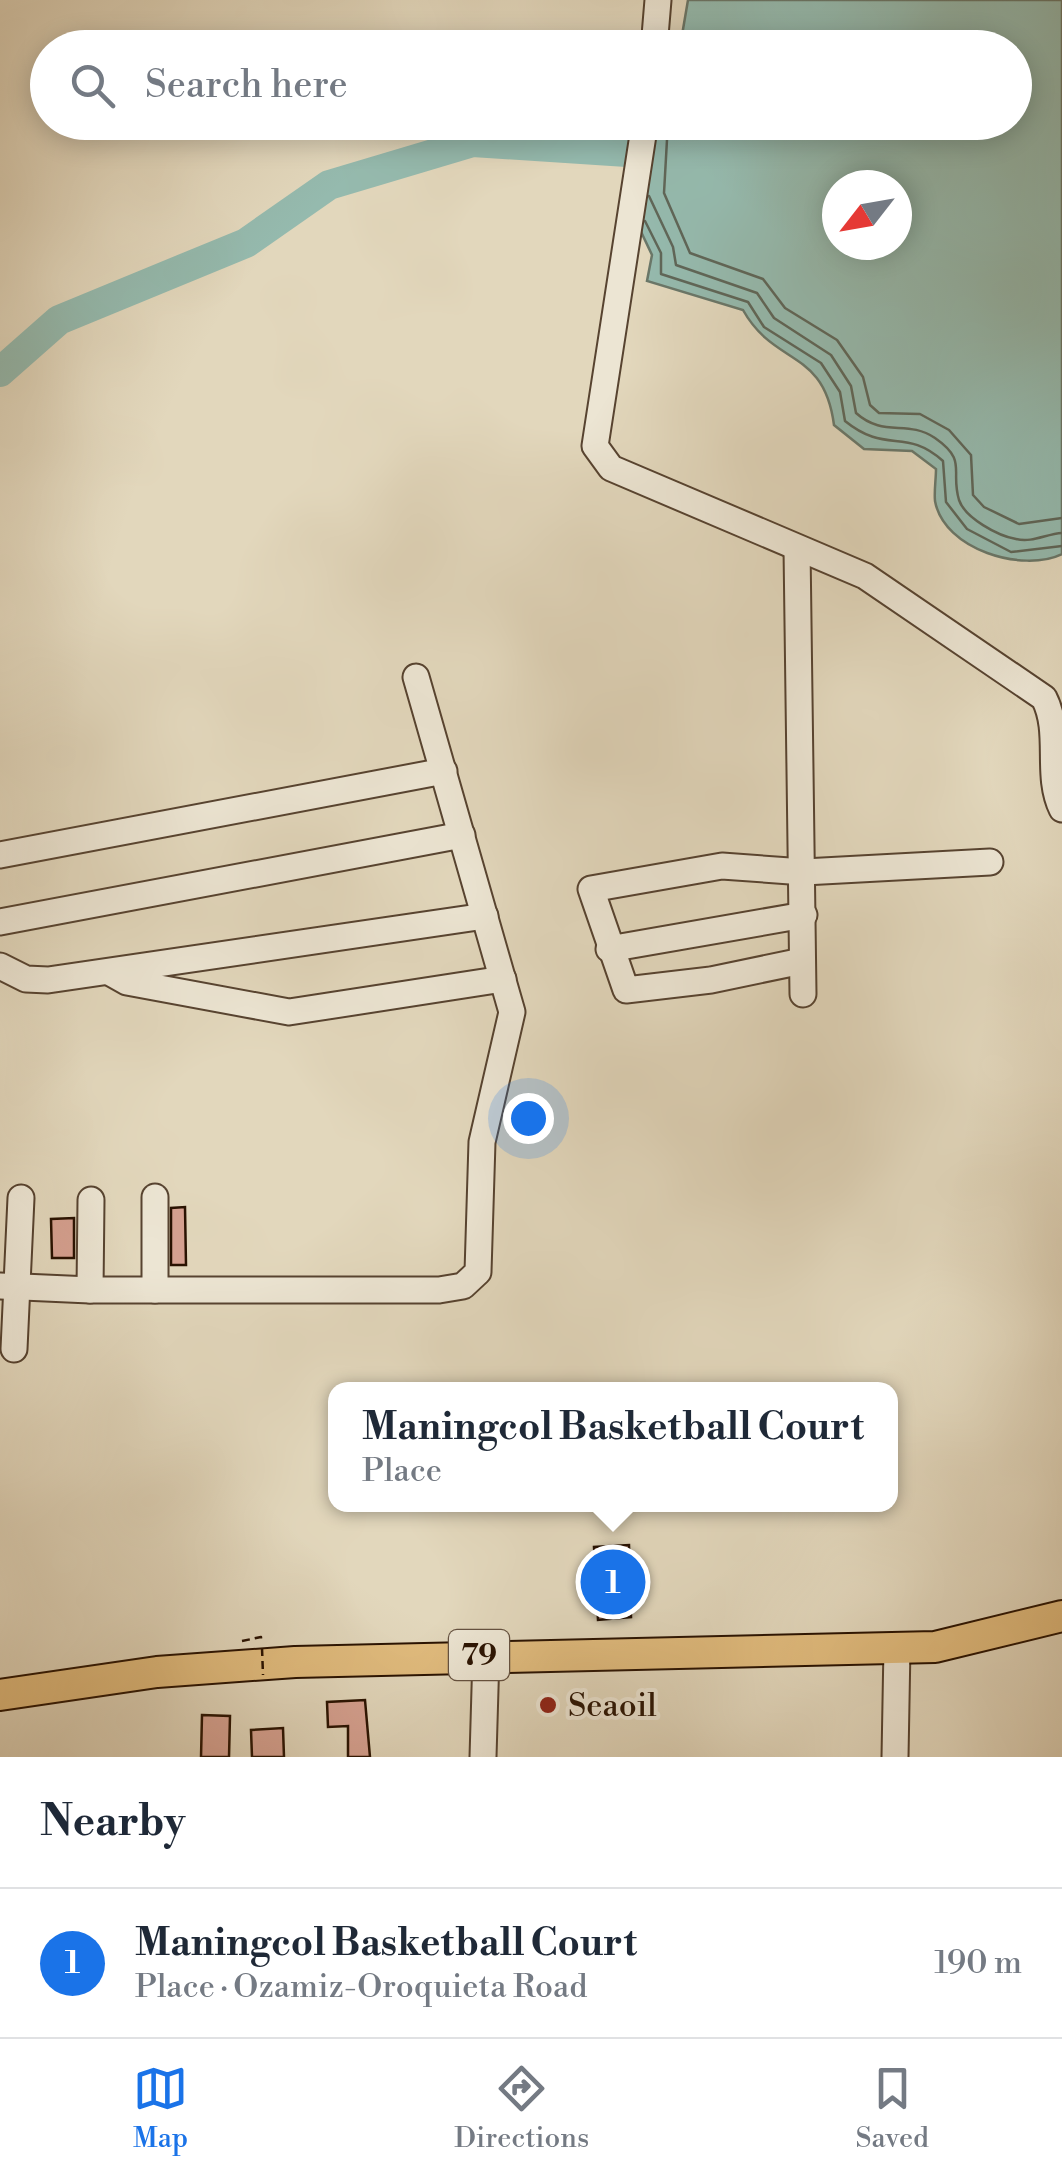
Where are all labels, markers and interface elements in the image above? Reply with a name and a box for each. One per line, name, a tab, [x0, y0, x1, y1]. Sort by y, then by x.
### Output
search box	[30, 30, 1032, 140]
icon: search	[65, 58, 120, 113]
text: Search here	[145, 62, 348, 109]
north arrow	[822, 170, 912, 260]
your location	[503, 1093, 554, 1144]
popup	[328, 1382, 898, 1512]
text: Maningcol Basketball Court	[362, 1404, 864, 1451]
text: Place	[362, 1451, 442, 1491]
pin: 1	[580, 1544, 646, 1620]
road number: 79	[449, 1630, 509, 1680]
place label: Seaoil	[568, 1686, 657, 1726]
marker: Seaoil	[537, 1694, 559, 1716]
text: Nearby	[40, 1796, 185, 1849]
text: Maningcol Basketball Court	[135, 1920, 637, 1967]
text: 1	[65, 1943, 80, 1983]
text: 190 m	[934, 1943, 1022, 1983]
text: Place · Ozamiz-Oroquieta Road	[135, 1967, 587, 2007]
tab: Map	[133, 2061, 188, 2156]
tab: Directions	[454, 2061, 589, 2156]
tab: Saved	[855, 2061, 929, 2156]

